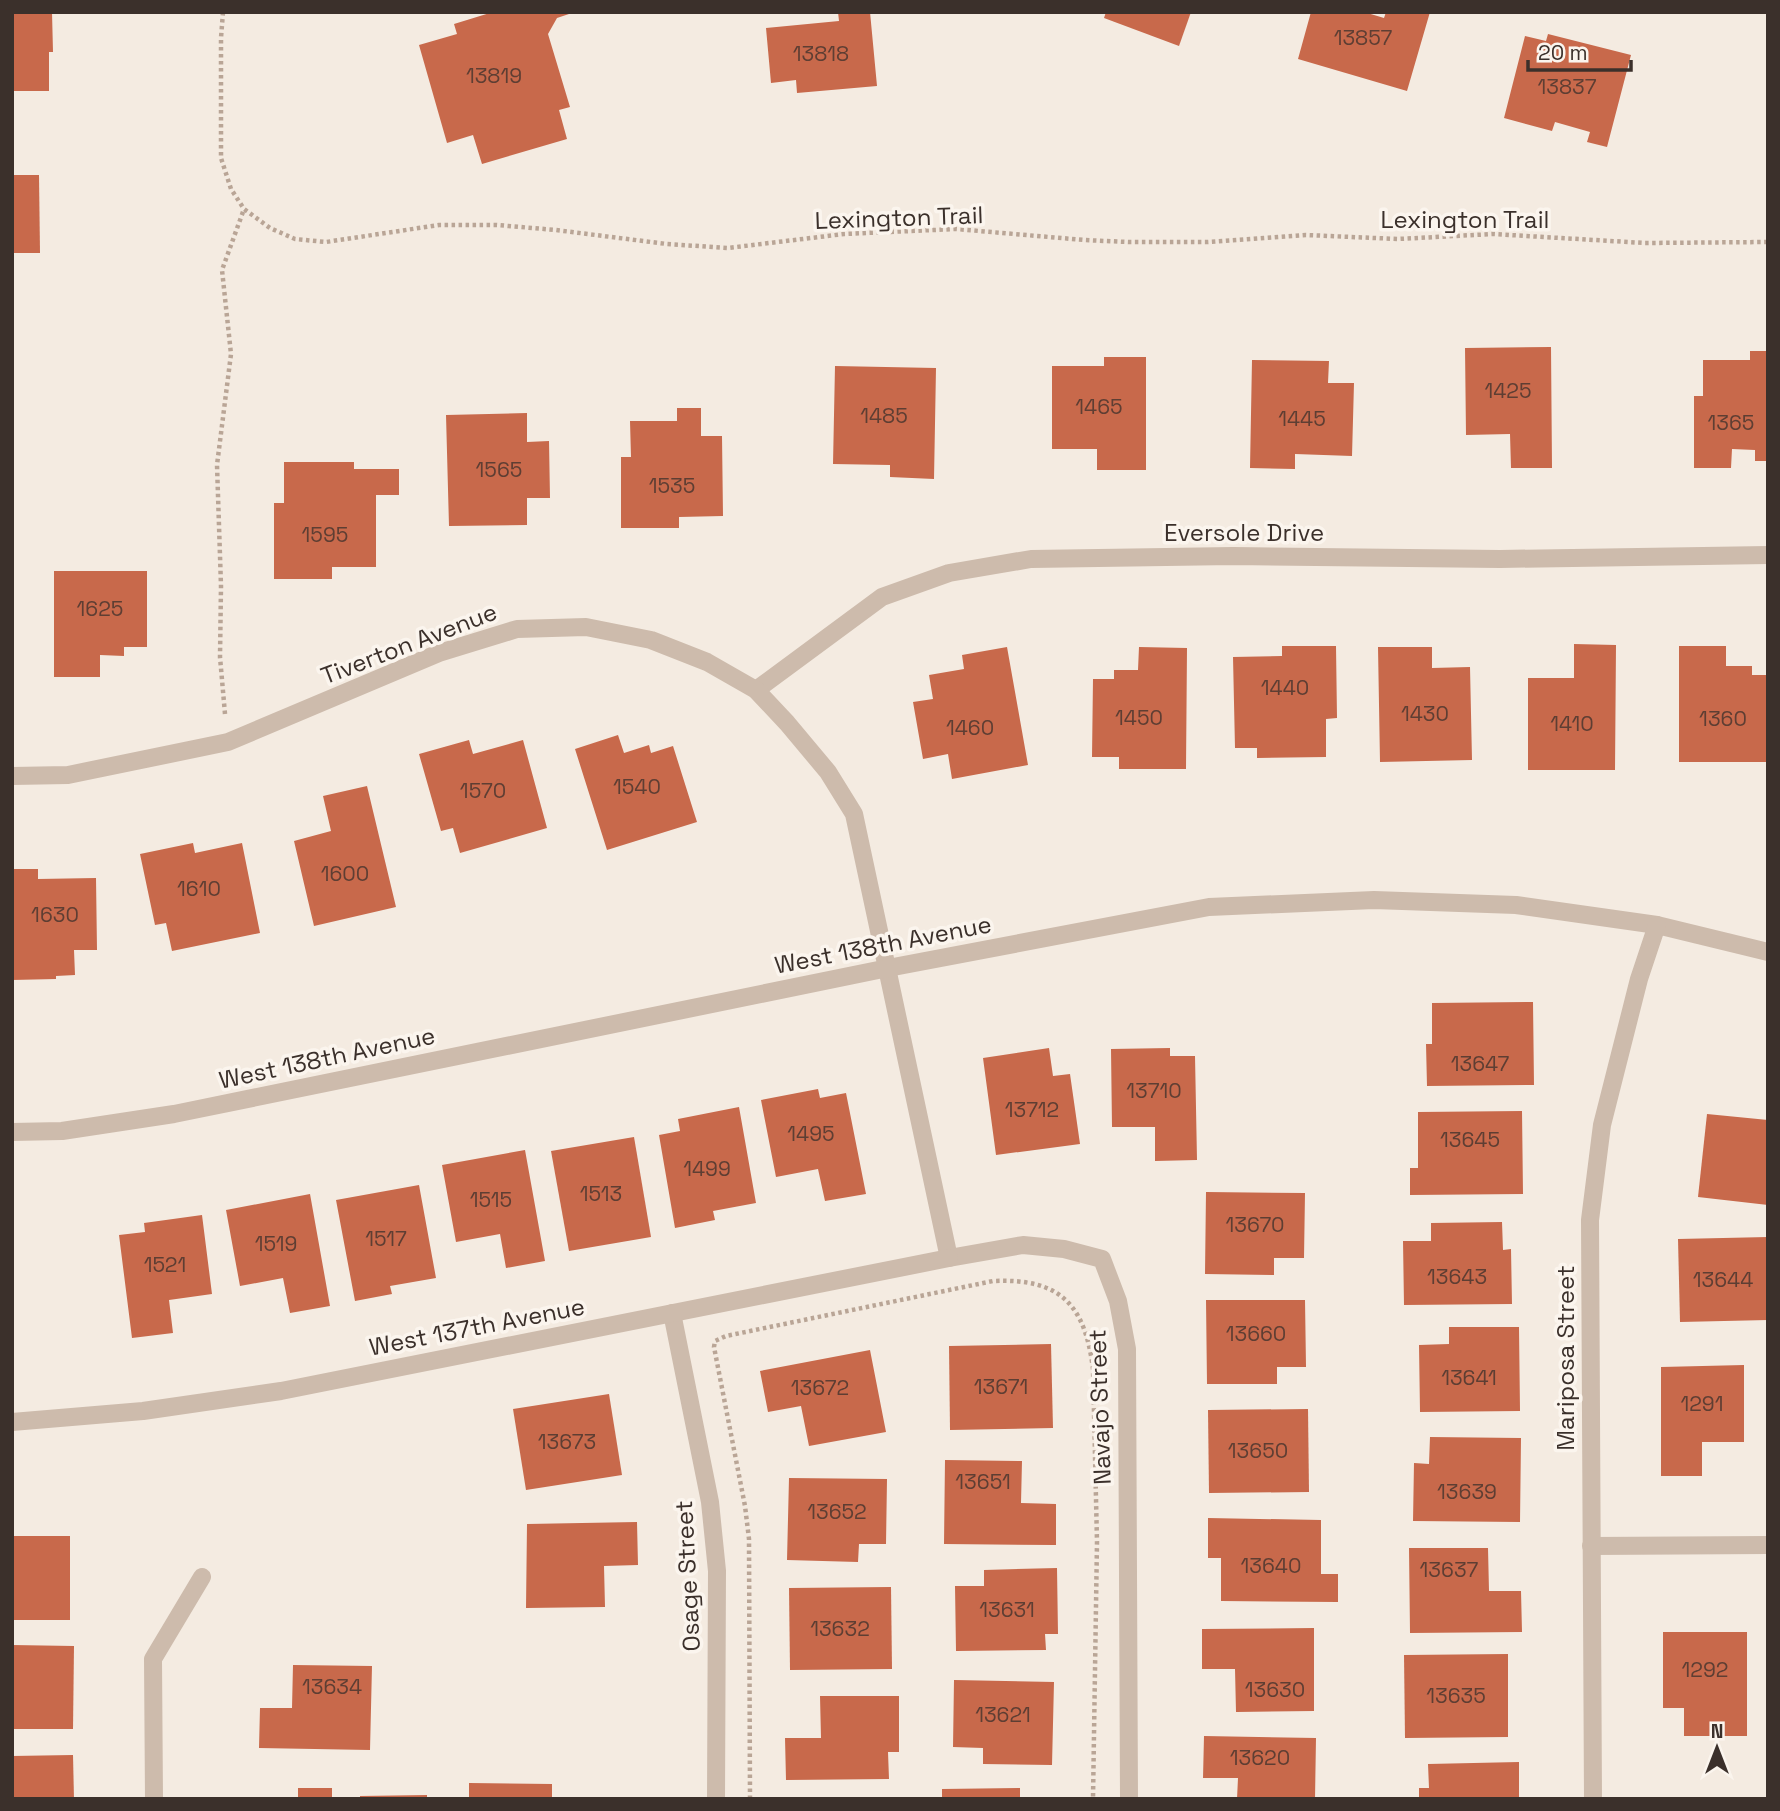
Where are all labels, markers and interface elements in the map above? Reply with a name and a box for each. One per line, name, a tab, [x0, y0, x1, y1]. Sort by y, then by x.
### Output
house number: 13857	[1334, 24, 1393, 51]
scale bar	[1528, 28, 1631, 72]
text: 20 m	[1538, 39, 1588, 66]
house number: 13818	[793, 40, 849, 67]
house number: 13819	[466, 62, 522, 89]
house number: 13837	[1537, 73, 1597, 100]
street label: Lexington Trail	[814, 199, 984, 236]
street label: Lexington Trail	[1381, 204, 1549, 235]
house number: 1425	[1484, 377, 1532, 404]
house number: 1465	[1075, 393, 1123, 420]
house number: 1485	[860, 402, 908, 429]
house number: 1445	[1278, 405, 1326, 432]
house number: 1365	[1708, 409, 1754, 436]
house number: 1565	[476, 456, 522, 483]
house number: 1535	[649, 472, 695, 499]
street label: Eversole Drive	[1164, 517, 1324, 548]
house number: 1595	[302, 521, 348, 548]
house number: 1625	[77, 595, 123, 622]
street label: Tiverton Avenue	[316, 596, 501, 691]
house number: 1440	[1261, 674, 1309, 701]
house number: 1430	[1401, 700, 1449, 727]
house number: 1450	[1115, 704, 1163, 731]
house number: 1360	[1699, 705, 1747, 732]
house number: 1410	[1550, 710, 1594, 737]
house number: 1460	[946, 714, 994, 741]
house number: 1540	[613, 773, 661, 800]
house number: 1570	[460, 777, 506, 804]
house number: 1600	[321, 860, 369, 887]
house number: 1610	[177, 875, 221, 902]
house number: 1630	[31, 901, 79, 928]
street label: West 138th Avenue	[772, 908, 994, 981]
street label: West 138th Avenue	[216, 1019, 438, 1096]
house number: 13647	[1451, 1050, 1509, 1077]
house number: 13710	[1126, 1077, 1182, 1104]
house number: 13712	[1005, 1096, 1059, 1123]
house number: 1495	[787, 1120, 835, 1147]
house number: 13645	[1440, 1126, 1500, 1153]
house number: 1499	[683, 1155, 731, 1182]
house number: 1513	[580, 1180, 622, 1207]
house number: 1515	[470, 1186, 512, 1213]
house number: 13670	[1225, 1211, 1285, 1238]
house number: 1517	[365, 1225, 407, 1252]
house number: 1519	[255, 1230, 297, 1257]
house number: 1521	[144, 1251, 186, 1278]
house number: 13643	[1427, 1263, 1487, 1290]
street label: Mariposa Street	[1550, 1265, 1581, 1451]
house number: 13644	[1693, 1266, 1753, 1293]
street label: West 137th Avenue	[367, 1290, 587, 1363]
house number: 13660	[1226, 1320, 1286, 1347]
street label: Navajo Street	[1081, 1329, 1118, 1485]
house number: 13641	[1441, 1364, 1497, 1391]
house number: 13671	[974, 1373, 1028, 1400]
house number: 13672	[791, 1374, 849, 1401]
house number: 1291	[1680, 1390, 1724, 1417]
house number: 13673	[538, 1428, 596, 1455]
house number: 13650	[1228, 1437, 1288, 1464]
house number: 13651	[955, 1468, 1011, 1495]
house number: 13639	[1437, 1478, 1497, 1505]
house number: 13652	[807, 1498, 867, 1525]
street label: Osage Street	[668, 1500, 707, 1652]
house number: 13640	[1241, 1552, 1301, 1579]
house number: 13637	[1420, 1556, 1479, 1583]
house number: 13631	[979, 1596, 1035, 1623]
house number: 13632	[810, 1615, 870, 1642]
house number: 1292	[1682, 1656, 1728, 1683]
house number: 13634	[302, 1673, 362, 1700]
house number: 13630	[1245, 1676, 1305, 1703]
house number: 13635	[1426, 1682, 1486, 1709]
house number: 13621	[975, 1701, 1031, 1728]
north arrow	[1682, 1713, 1752, 1783]
text: N	[1711, 1719, 1723, 1744]
house number: 13620	[1230, 1744, 1290, 1771]

